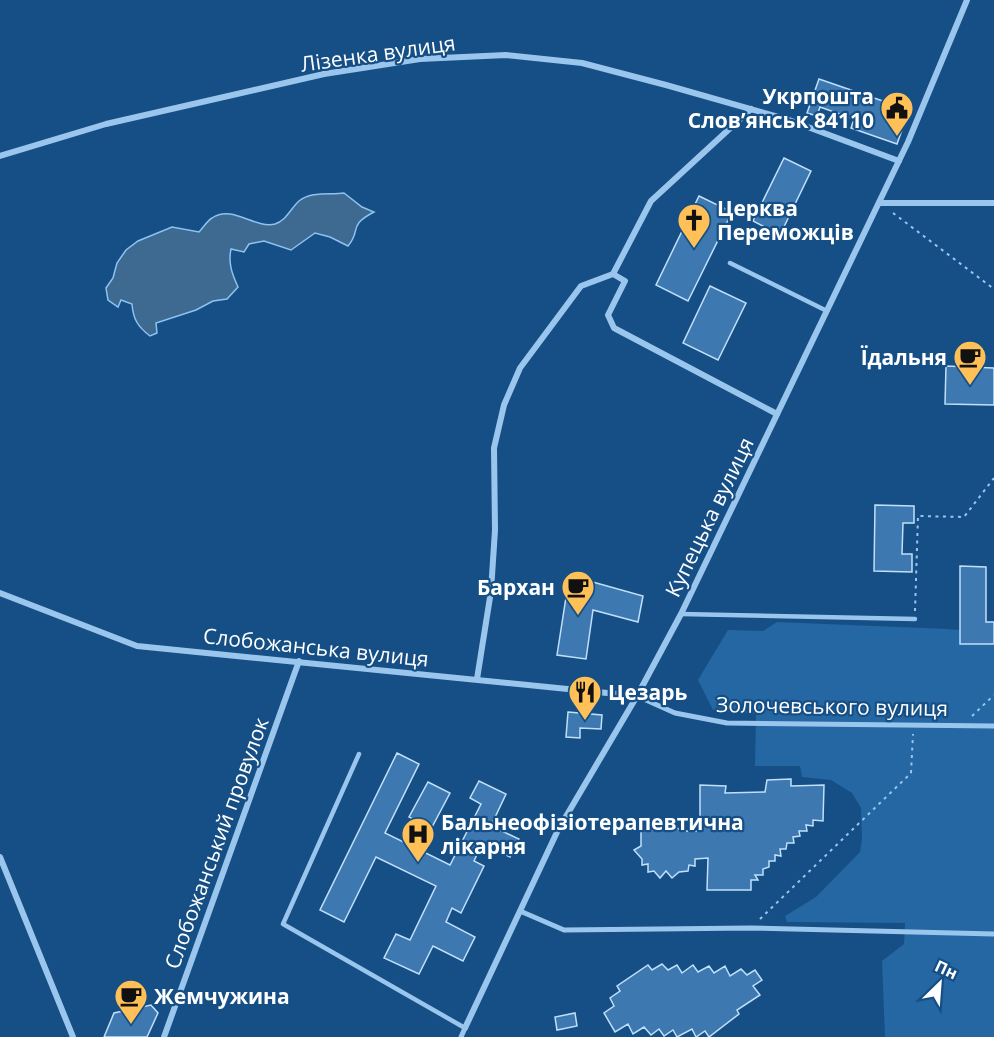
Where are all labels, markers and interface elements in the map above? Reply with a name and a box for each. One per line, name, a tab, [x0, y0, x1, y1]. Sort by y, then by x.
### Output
street label: Лізенка вулиця	[299, 28, 457, 78]
place label: Укрпошта Слов’янськ 84110	[688, 82, 874, 134]
public building icon: Укрпошта Слов’янськ 84110	[879, 90, 915, 137]
place label: Церква Переможців	[717, 194, 854, 246]
church icon: Церква Переможців	[676, 202, 712, 249]
cafe icon: Їдальня	[952, 339, 988, 386]
place label: Їдальня	[860, 343, 947, 371]
street label: Купецька вулиця	[658, 432, 760, 602]
cafe icon: Бархан	[560, 569, 596, 616]
place label: Бархан	[477, 573, 555, 601]
street label: Слобожанська вулиця	[202, 621, 430, 673]
restaurant icon: Цезарь	[567, 674, 603, 721]
place label: Цезарь	[608, 678, 687, 706]
street label: Золочевського вулиця	[716, 690, 948, 722]
street label: Слобожанський провулок	[157, 713, 275, 973]
place label: Бальнеофізіотерапевтична лікарня	[441, 808, 744, 860]
hospital icon: Бальнеофізіотерапевтична лікарня	[400, 816, 436, 863]
north arrow	[910, 953, 970, 1013]
text: Пн	[931, 955, 961, 984]
cafe icon: Жемчужина	[113, 978, 149, 1025]
place label: Жемчужина	[154, 982, 290, 1010]

